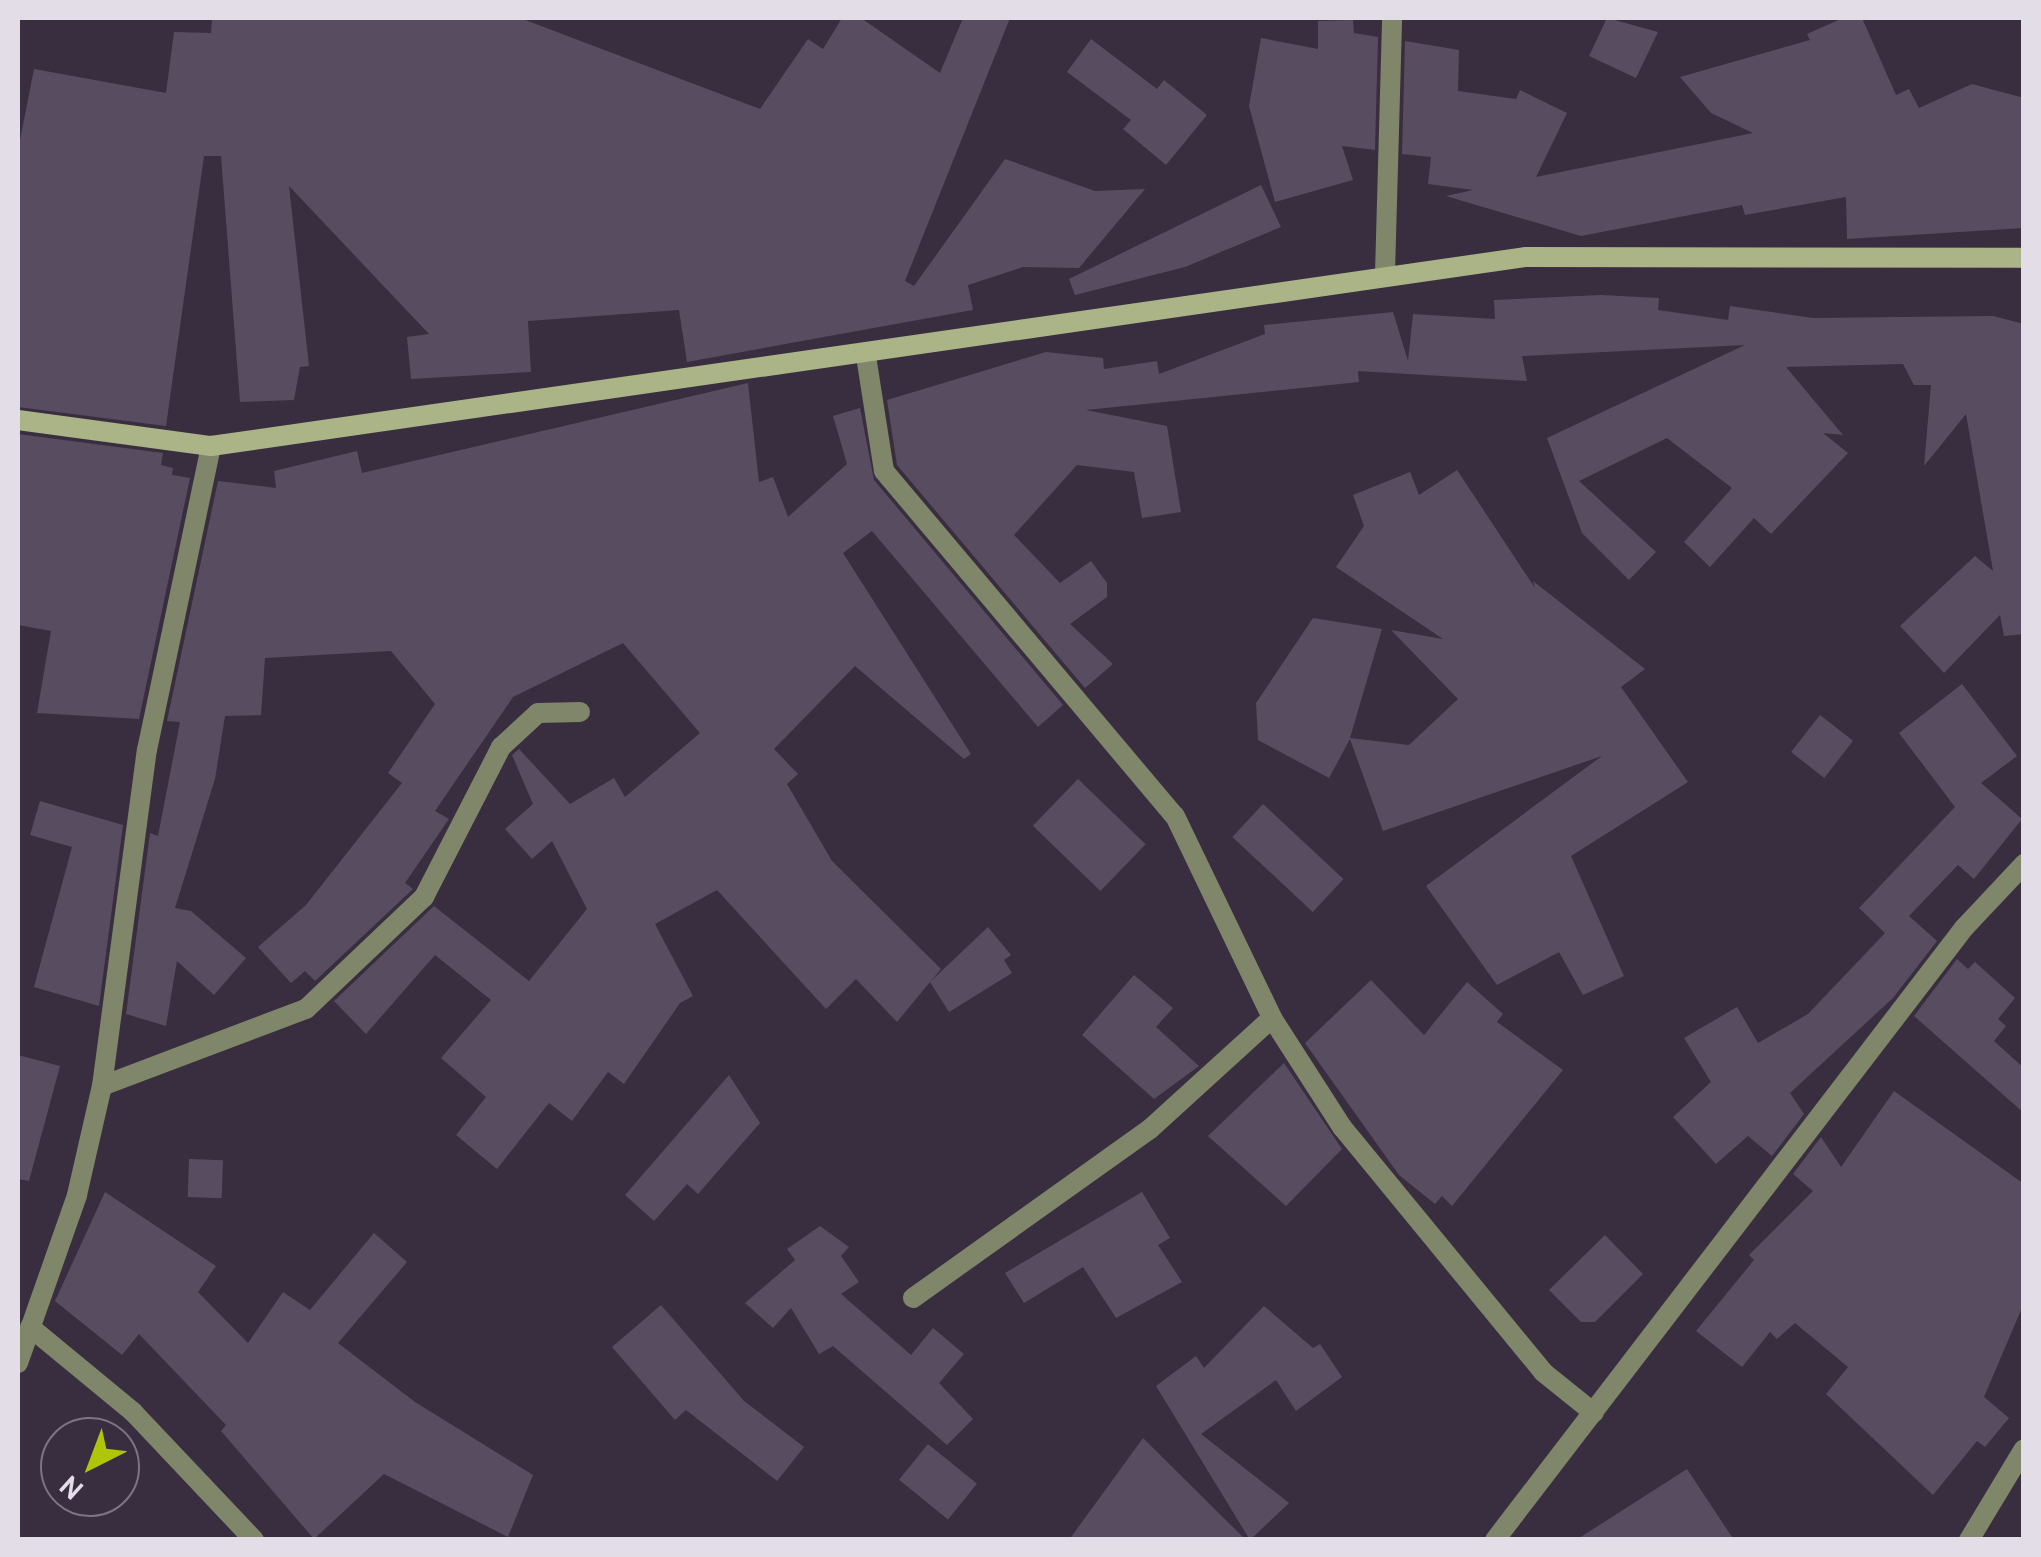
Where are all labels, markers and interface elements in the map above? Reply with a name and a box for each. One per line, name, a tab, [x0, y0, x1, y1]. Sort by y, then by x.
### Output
north arrow	[40, 1417, 140, 1517]
text: N	[53, 1469, 90, 1507]

